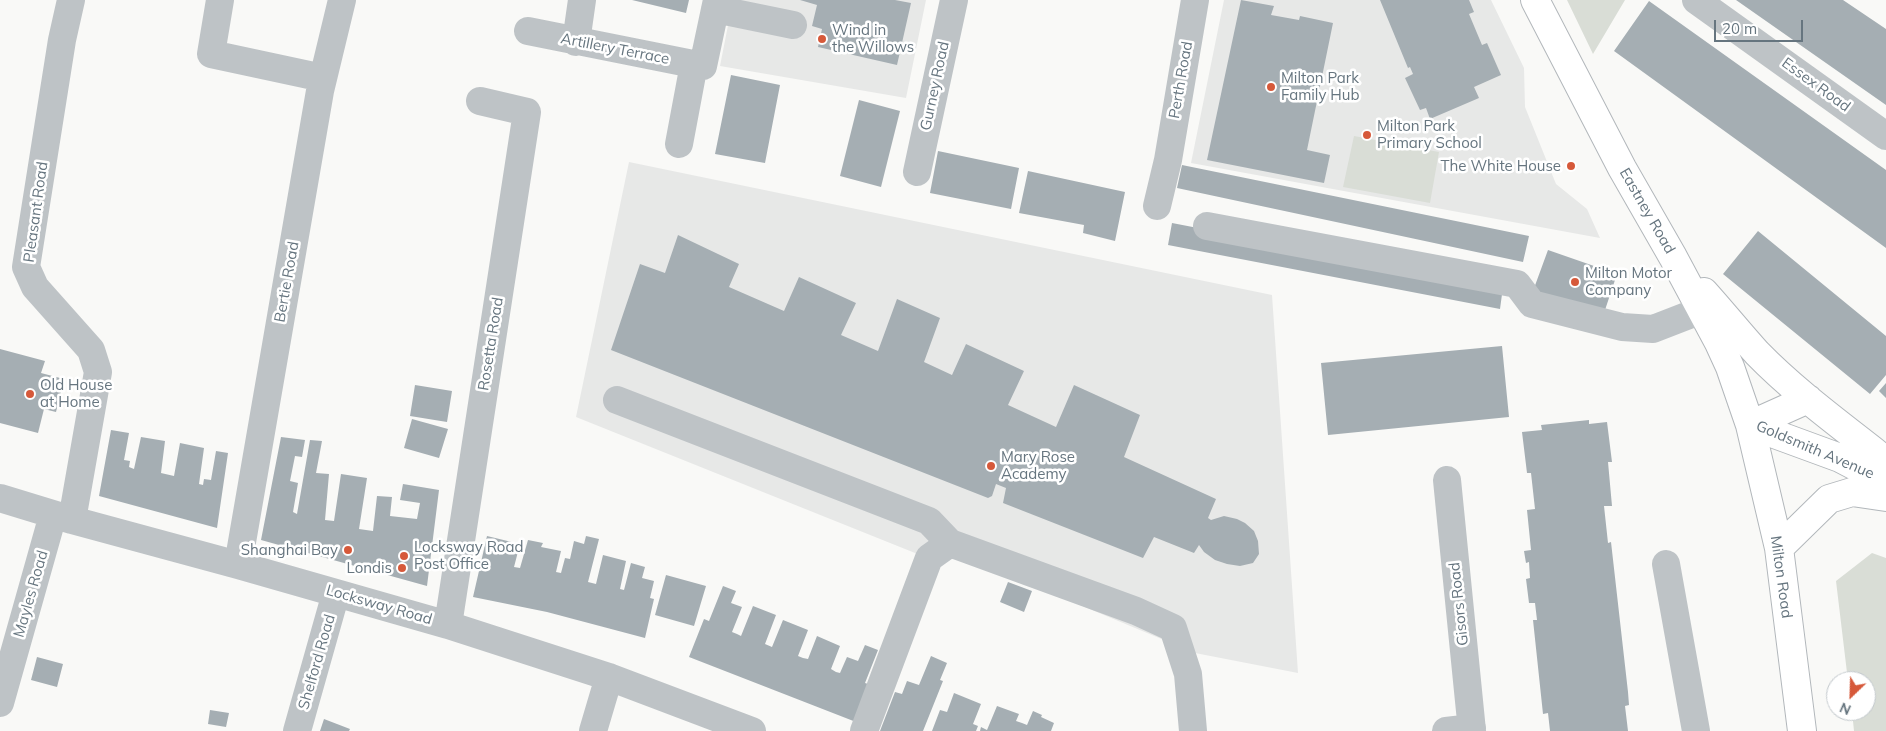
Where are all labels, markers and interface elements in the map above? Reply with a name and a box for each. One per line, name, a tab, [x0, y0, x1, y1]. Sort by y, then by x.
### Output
scale bar	[1716, 10, 1805, 42]
text: 20 m	[1722, 19, 1757, 38]
place label: Wind in the Willows	[832, 21, 914, 56]
street label: Artillery Terrace	[559, 30, 671, 68]
marker: Wind in the Willows	[816, 33, 828, 45]
street label: Gurney Road	[917, 40, 953, 132]
street label: Perth Road	[1165, 40, 1197, 120]
street label: Essex Road	[1778, 54, 1854, 116]
place label: Milton Park Family Hub	[1281, 69, 1359, 104]
marker: Milton Park Family Hub	[1265, 81, 1277, 93]
place label: Milton Park Primary School	[1377, 117, 1482, 152]
marker: Milton Park Primary School	[1361, 129, 1373, 141]
place label: The White House	[1440, 157, 1561, 175]
street label: Pleasant Road	[20, 160, 52, 264]
marker: The White House	[1565, 160, 1577, 172]
street label: Eastney Road	[1615, 165, 1679, 257]
street label: Bertie Road	[271, 240, 303, 324]
place label: Milton Motor Company	[1585, 264, 1672, 299]
marker: Milton Motor Company	[1569, 276, 1581, 288]
street label: Rosetta Road	[475, 296, 507, 392]
place label: Old House at Home	[40, 376, 112, 411]
marker: Old House at Home	[24, 388, 36, 400]
street label: Goldsmith Avenue	[1753, 417, 1877, 483]
place label: Mary Rose Academy	[1001, 448, 1075, 483]
marker: Mary Rose Academy	[985, 460, 997, 472]
street label: Milton Road	[1766, 535, 1796, 619]
place label: Locksway Road Post Office	[414, 538, 523, 573]
place label: Shanghai Bay	[241, 541, 338, 559]
marker: Shanghai Bay	[342, 544, 354, 556]
street label: Mayles Road	[10, 548, 52, 640]
marker: Locksway Road Post Office	[398, 550, 410, 562]
place label: Londis	[347, 559, 392, 577]
street label: Gisors Road	[1446, 561, 1472, 647]
marker: Londis	[396, 562, 408, 574]
street label: Locksway Road	[324, 581, 434, 629]
street label: Shelford Road	[295, 612, 339, 712]
north arrow	[1826, 671, 1876, 721]
text: N	[1837, 698, 1854, 719]

